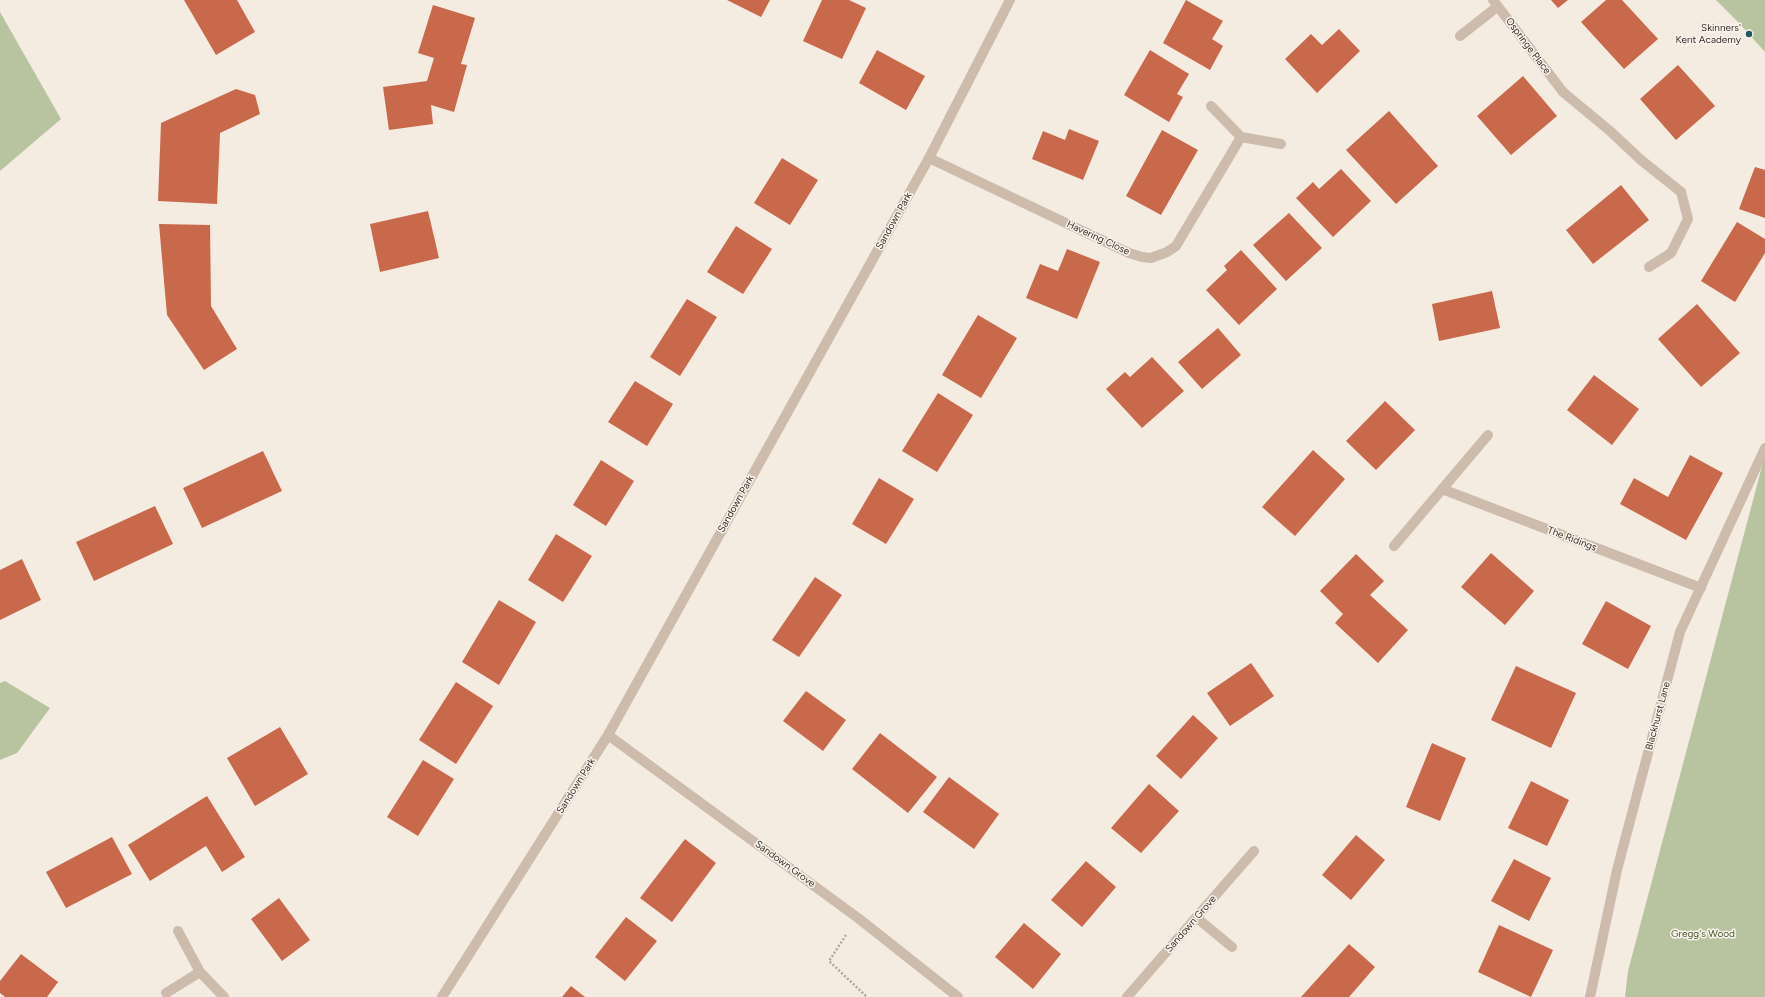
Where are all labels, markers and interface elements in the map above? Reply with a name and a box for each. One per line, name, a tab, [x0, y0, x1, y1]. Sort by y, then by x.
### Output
street label: Ospringe Place	[1503, 15, 1553, 77]
place label: Skinners' Kent Academy	[1675, 22, 1741, 46]
marker: Skinners' Kent Academy	[1744, 29, 1754, 39]
street label: Sandown Park	[873, 190, 915, 252]
street label: Havering Close	[1065, 218, 1131, 258]
street label: Sandown Park	[715, 473, 757, 535]
street label: The Ridings	[1546, 524, 1598, 554]
street label: Blackhurst Lane	[1643, 680, 1673, 752]
street label: Sandown Park	[554, 756, 598, 816]
street label: Sandown Grove	[753, 838, 817, 890]
street label: Sandown Grove	[1163, 893, 1219, 955]
park label: Gregg's Wood	[1671, 928, 1735, 940]

